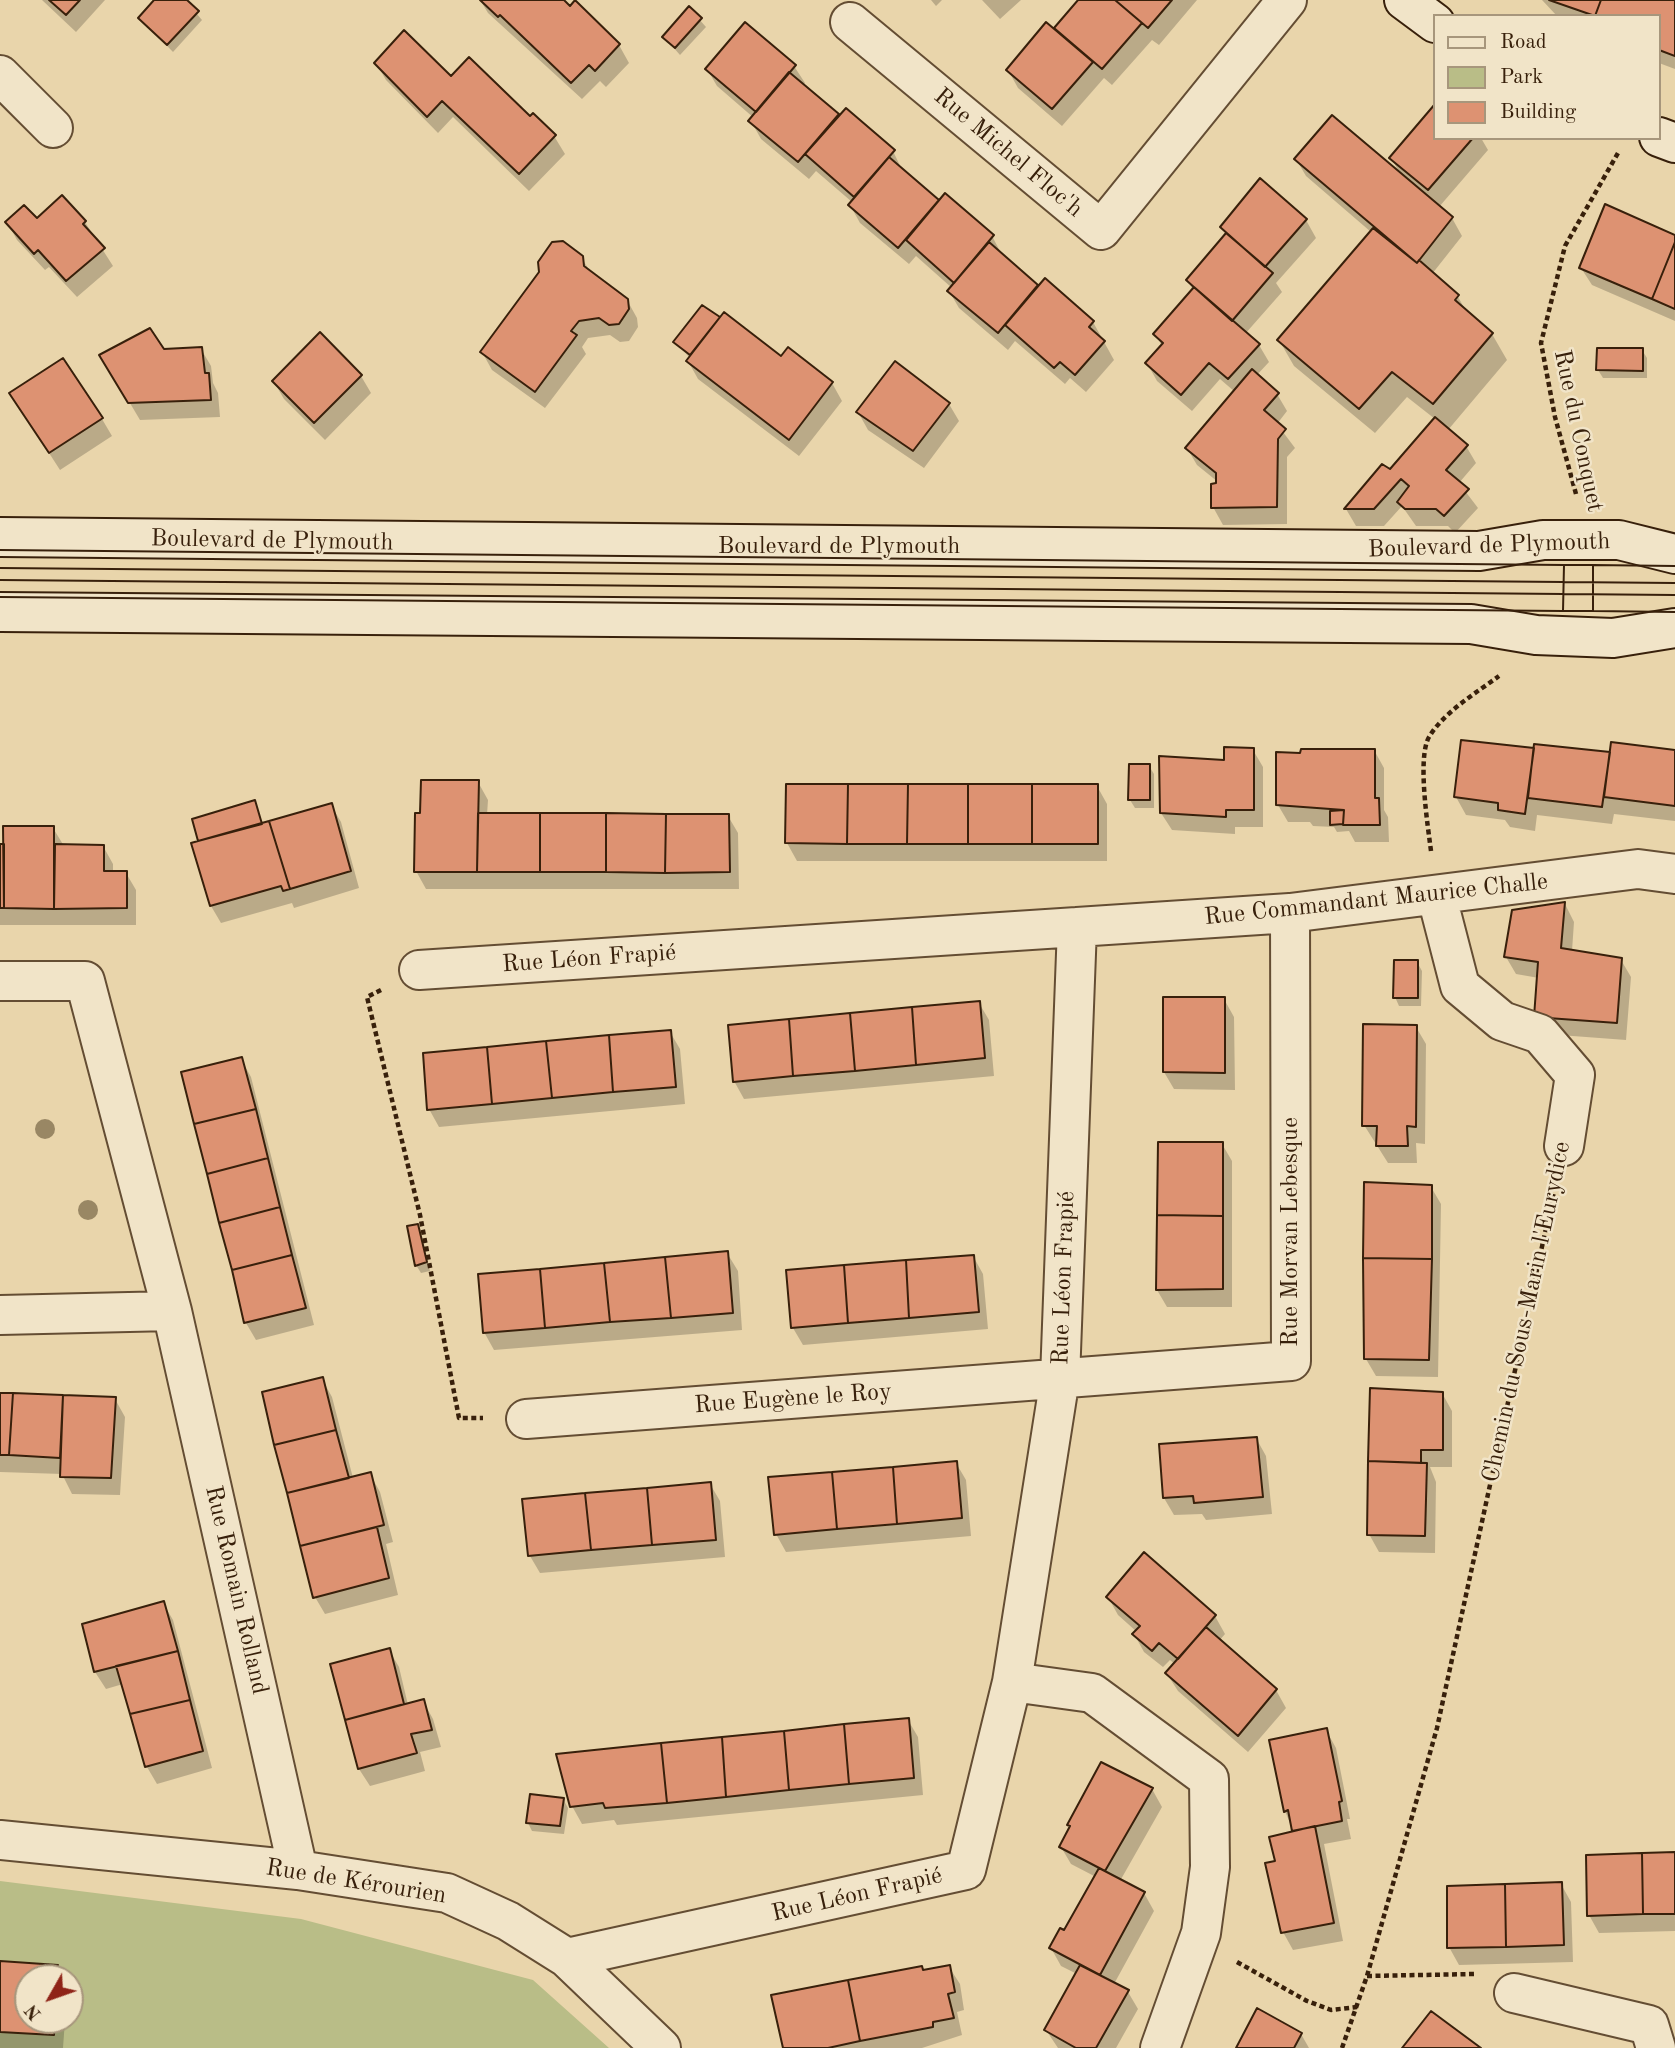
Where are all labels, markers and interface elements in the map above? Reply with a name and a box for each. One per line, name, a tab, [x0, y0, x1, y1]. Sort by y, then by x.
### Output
legend	[1434, 14, 1661, 140]
text: Road	[1500, 32, 1547, 53]
text: Park	[1500, 67, 1543, 88]
street label: Rue Michel Floc'h	[928, 82, 1088, 224]
text: Building	[1500, 102, 1576, 123]
street label: Rue du Conquet	[1547, 347, 1609, 515]
street label: Boulevard de Plymouth	[150, 524, 394, 558]
street label: Boulevard de Plymouth	[1367, 527, 1611, 565]
street label: Boulevard de Plymouth	[718, 533, 960, 561]
street label: Rue Commandant Maurice Challe	[1203, 868, 1549, 932]
street label: Rue Léon Frapié	[501, 939, 677, 979]
street label: Rue Morvan Lebesque	[1277, 1117, 1305, 1347]
street label: Chemin du Sous-Marin l'Eurydice	[1477, 1139, 1577, 1485]
street label: Rue Léon Frapié	[1047, 1190, 1081, 1366]
street label: Rue Eugène le Roy	[693, 1378, 893, 1420]
street label: Rue Romain Rolland	[198, 1483, 274, 1697]
street label: Rue de Kérourien	[264, 1854, 448, 1910]
street label: Rue Léon Frapié	[769, 1861, 945, 1929]
north arrow	[14, 1964, 84, 2034]
text: N	[22, 2000, 46, 2023]

